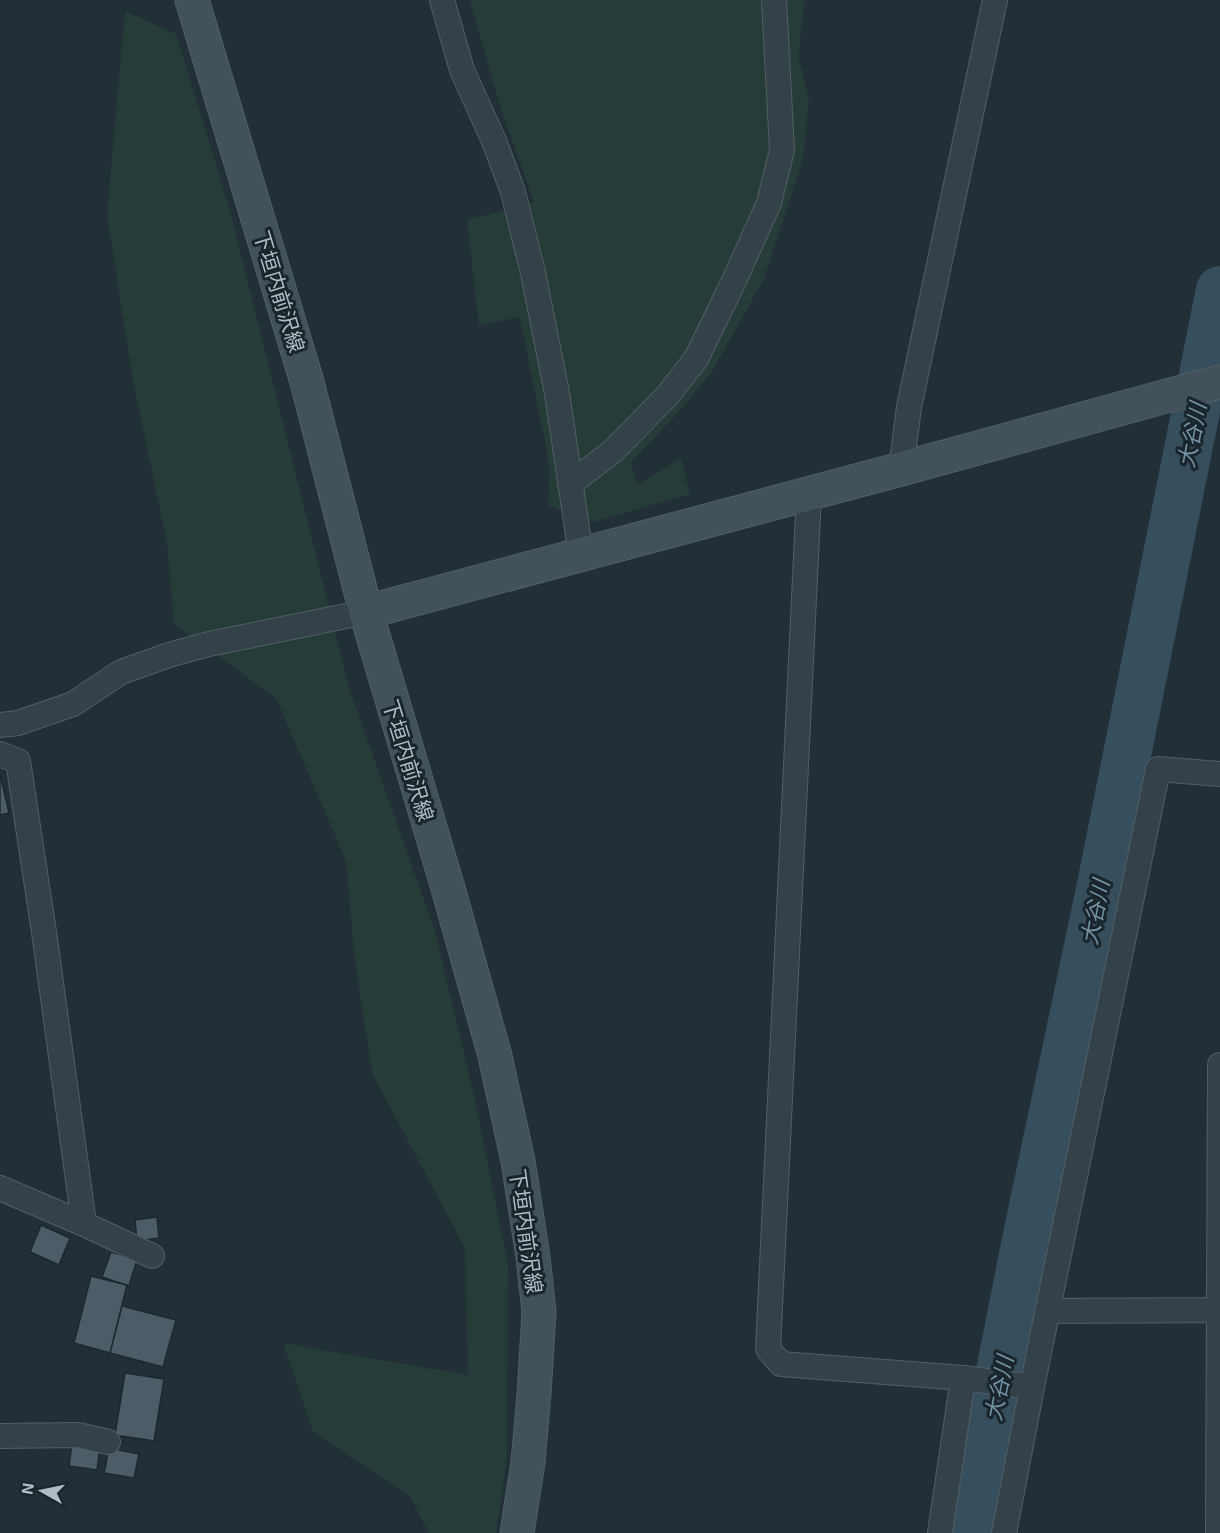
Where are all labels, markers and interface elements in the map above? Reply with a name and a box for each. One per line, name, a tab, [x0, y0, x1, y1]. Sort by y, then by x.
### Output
street label: 下垣内前沢線	[250, 227, 310, 355]
water label: 大谷川	[1172, 398, 1210, 470]
street label: 下垣内前沢線	[379, 696, 439, 824]
water label: 大谷川	[1075, 875, 1113, 947]
street label: 下垣内前沢線	[506, 1167, 548, 1295]
water label: 大谷川	[979, 1351, 1017, 1423]
north arrow	[12, 1461, 72, 1521]
text: N	[16, 1481, 37, 1496]

